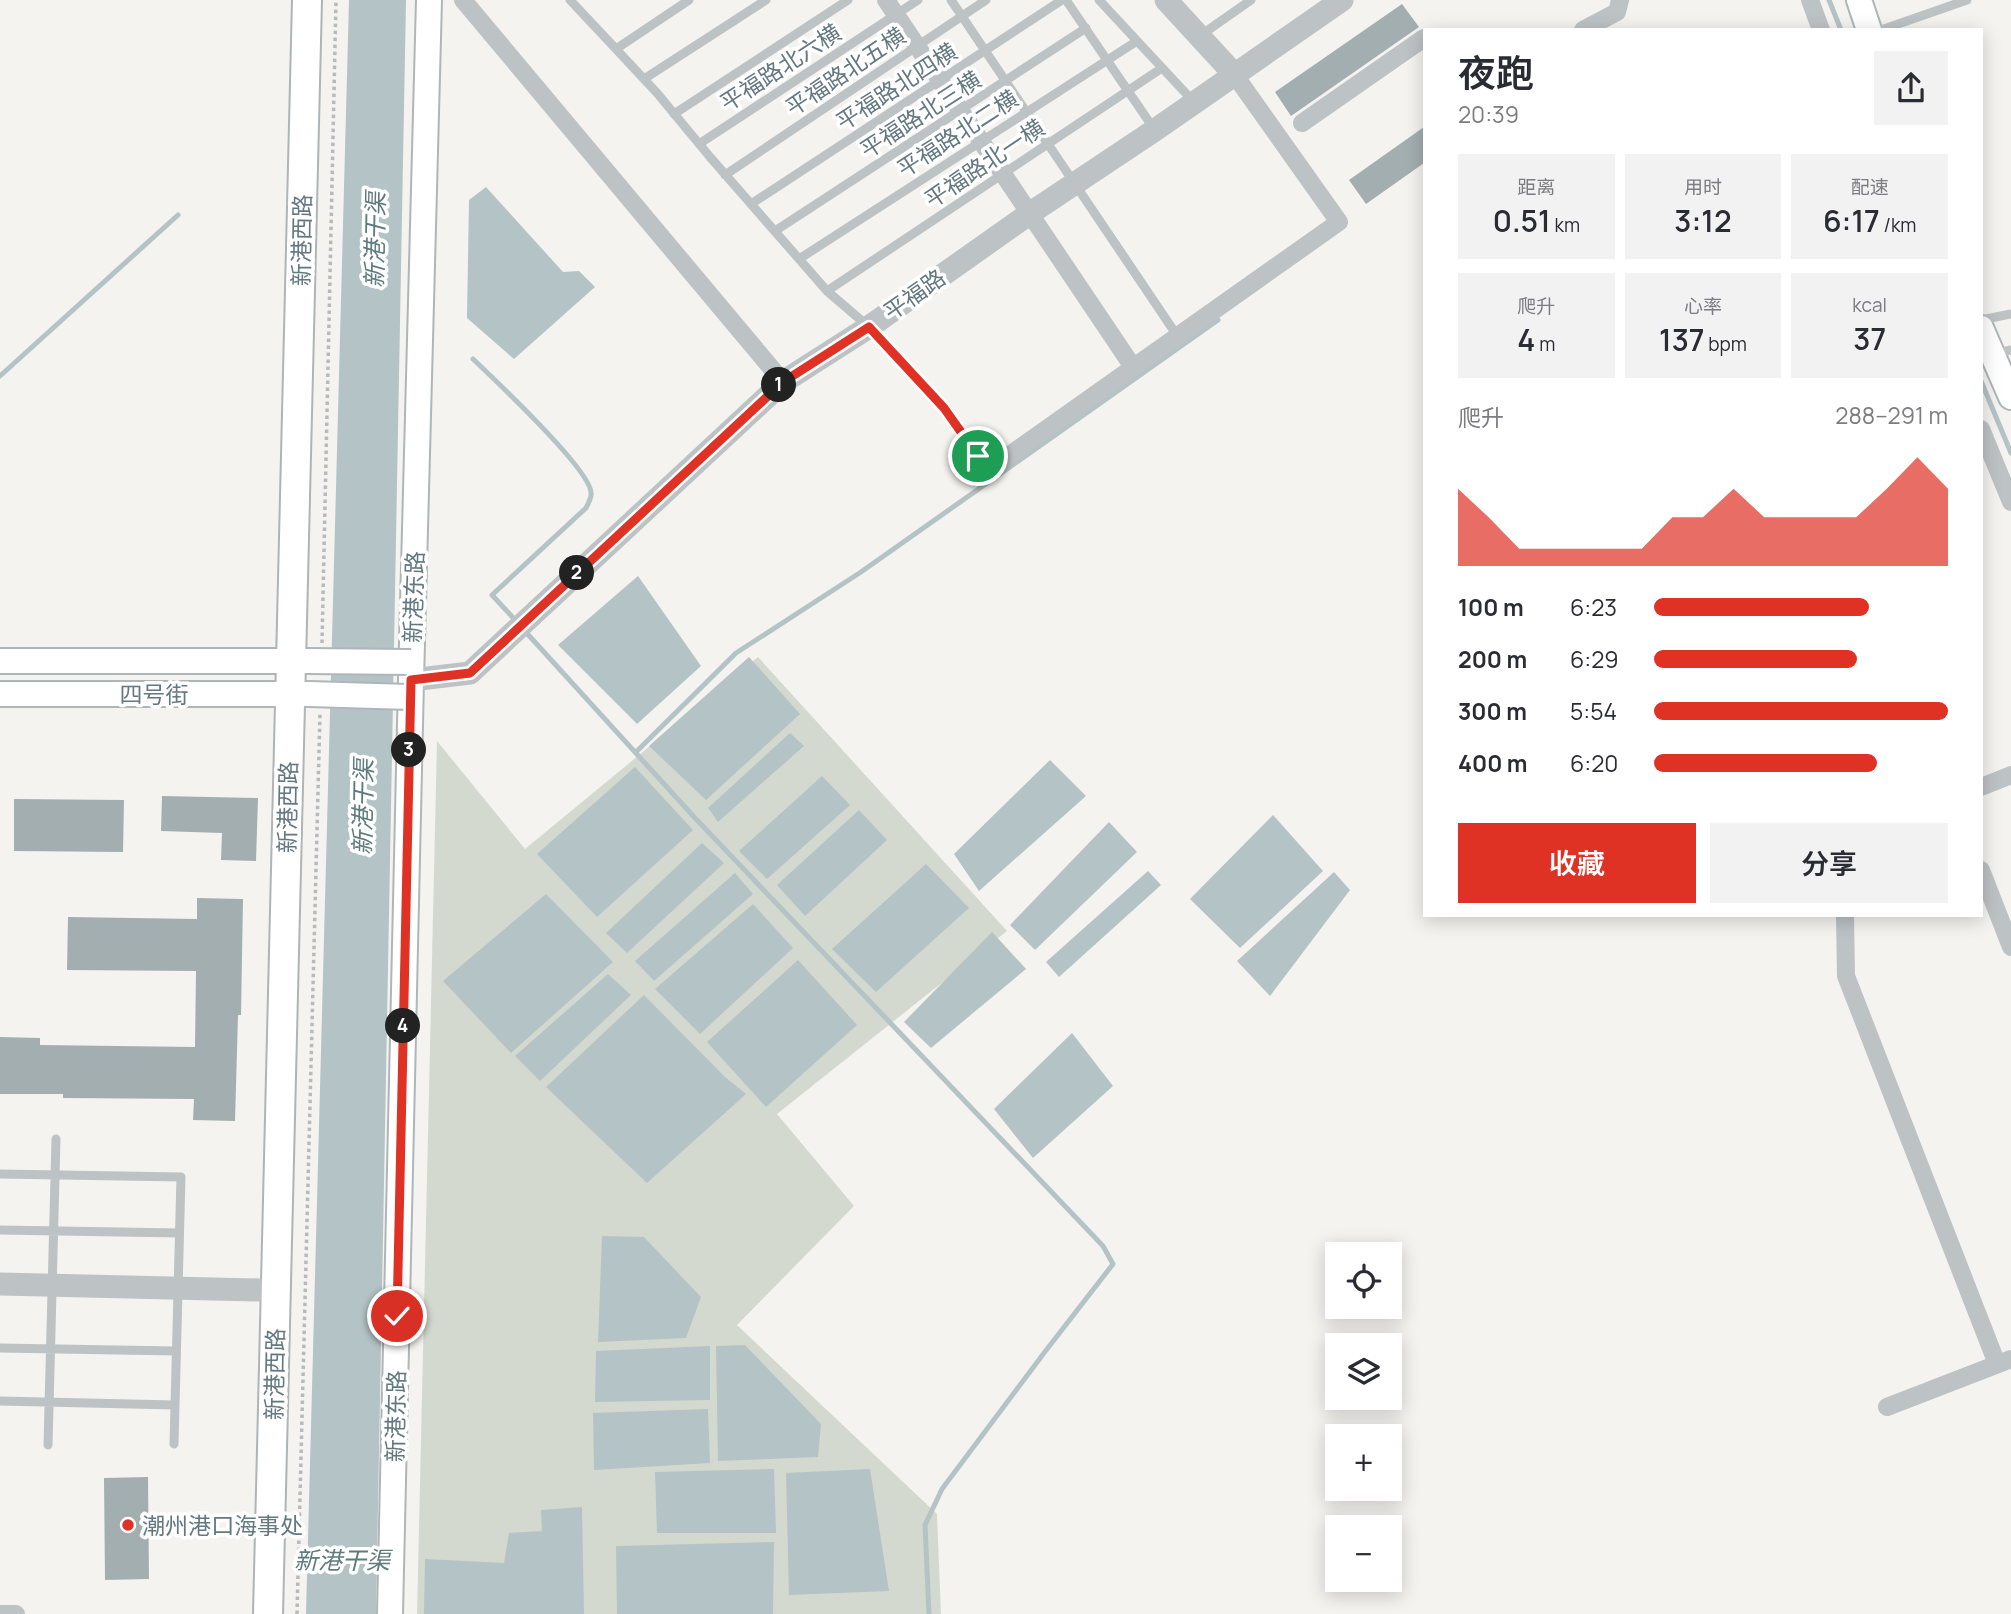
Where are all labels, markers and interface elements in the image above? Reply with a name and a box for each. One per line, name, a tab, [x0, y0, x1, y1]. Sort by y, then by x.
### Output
street label: 平福路北六横	[713, 16, 847, 118]
street label: 平福路北五横	[779, 19, 911, 123]
street label: 平福路北四横	[829, 35, 963, 137]
text: 夜跑	[1458, 46, 1534, 98]
button: share	[1874, 51, 1948, 125]
street label: 平福路北三横	[853, 63, 987, 165]
street label: 平福路北二横	[890, 82, 1024, 184]
text: 20:39	[1458, 98, 1519, 130]
street label: 平福路北一横	[918, 111, 1050, 215]
text: 距离	[1517, 174, 1555, 200]
text: 用时	[1684, 174, 1722, 200]
text: 配速	[1851, 174, 1889, 200]
water label: 新港干渠	[357, 189, 391, 288]
street label: 新港西路	[284, 194, 318, 286]
text: 0.51	[1493, 200, 1551, 241]
text: 3:12	[1674, 200, 1732, 241]
text: 6:17	[1823, 200, 1880, 241]
text: km	[1551, 212, 1580, 238]
text: /km	[1880, 212, 1916, 238]
street label: 平福路	[877, 261, 951, 327]
text: kcal	[1852, 292, 1887, 318]
text: 爬升	[1517, 293, 1555, 319]
text: 心率	[1684, 293, 1722, 319]
text: 37	[1853, 318, 1886, 359]
text: 4	[1517, 319, 1535, 360]
text: 137	[1659, 319, 1705, 360]
text: m	[1535, 331, 1555, 357]
text: bpm	[1705, 331, 1747, 357]
pin: 1	[762, 368, 796, 402]
text: 1	[774, 371, 783, 397]
text: 288–291 m	[1835, 399, 1948, 431]
text: 爬升	[1458, 401, 1504, 433]
pin	[948, 426, 1008, 486]
icon: arrive	[959, 437, 997, 475]
street label: 新港东路	[395, 550, 431, 644]
pin: 2	[560, 556, 594, 590]
text: 2	[571, 559, 582, 585]
text: 100 m	[1458, 591, 1524, 623]
text: 6:23	[1570, 591, 1617, 623]
text: 200 m	[1458, 643, 1527, 675]
text: 6:29	[1570, 643, 1619, 675]
street label: 四号街	[120, 678, 189, 710]
text: 300 m	[1458, 695, 1527, 727]
text: 5:54	[1570, 695, 1617, 727]
pin: 3	[392, 732, 426, 768]
text: 3	[403, 736, 414, 762]
text: 400 m	[1458, 747, 1528, 779]
text: 6:20	[1570, 747, 1618, 779]
water label: 新港干渠	[345, 756, 379, 855]
street label: 新港西路	[270, 761, 304, 853]
button: 收藏	[1458, 823, 1696, 903]
button: 分享	[1710, 823, 1948, 903]
pin: 4	[386, 1009, 420, 1044]
text: 4	[397, 1012, 408, 1038]
map controls	[1325, 1242, 1402, 1592]
button: locate	[1325, 1242, 1402, 1319]
pin	[367, 1286, 427, 1346]
icon: check	[378, 1297, 416, 1335]
street label: 新港西路	[257, 1328, 291, 1420]
button: layers	[1325, 1333, 1402, 1410]
street label: 新港东路	[378, 1370, 412, 1462]
button: +	[1325, 1424, 1402, 1501]
place label: 潮州港口海事处	[142, 1509, 303, 1541]
button: −	[1325, 1515, 1402, 1592]
marker: 潮州港口海事处	[120, 1517, 136, 1533]
water label: 新港干渠	[294, 1543, 393, 1576]

